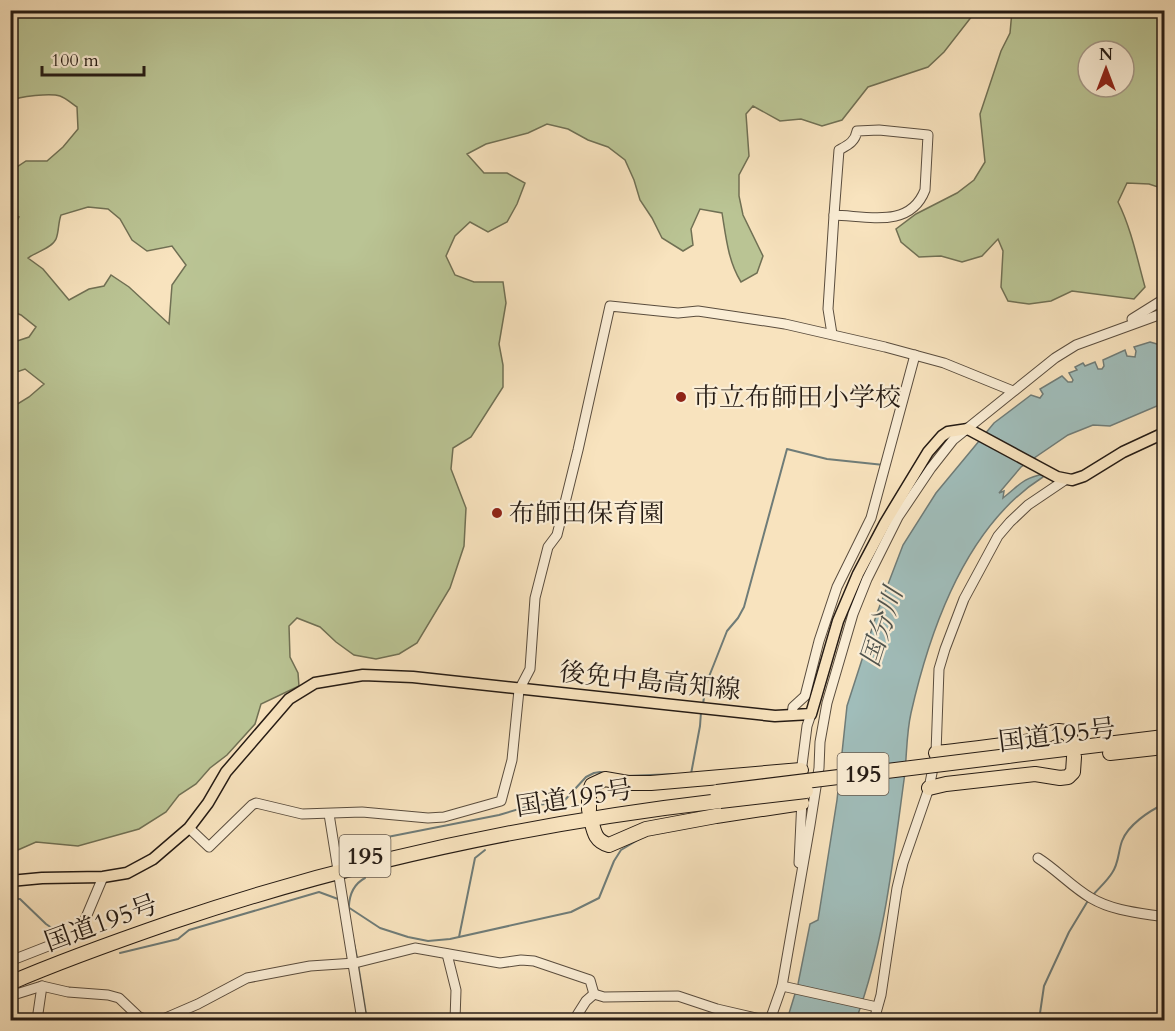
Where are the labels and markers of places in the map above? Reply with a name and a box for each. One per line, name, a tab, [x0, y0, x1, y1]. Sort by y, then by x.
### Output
place label: 市立布師田小学校	[693, 380, 901, 415]
marker: 市立布師田小学校	[674, 390, 688, 404]
place label: 布師田保育園	[509, 496, 665, 531]
marker: 布師田保育園	[490, 506, 504, 520]

